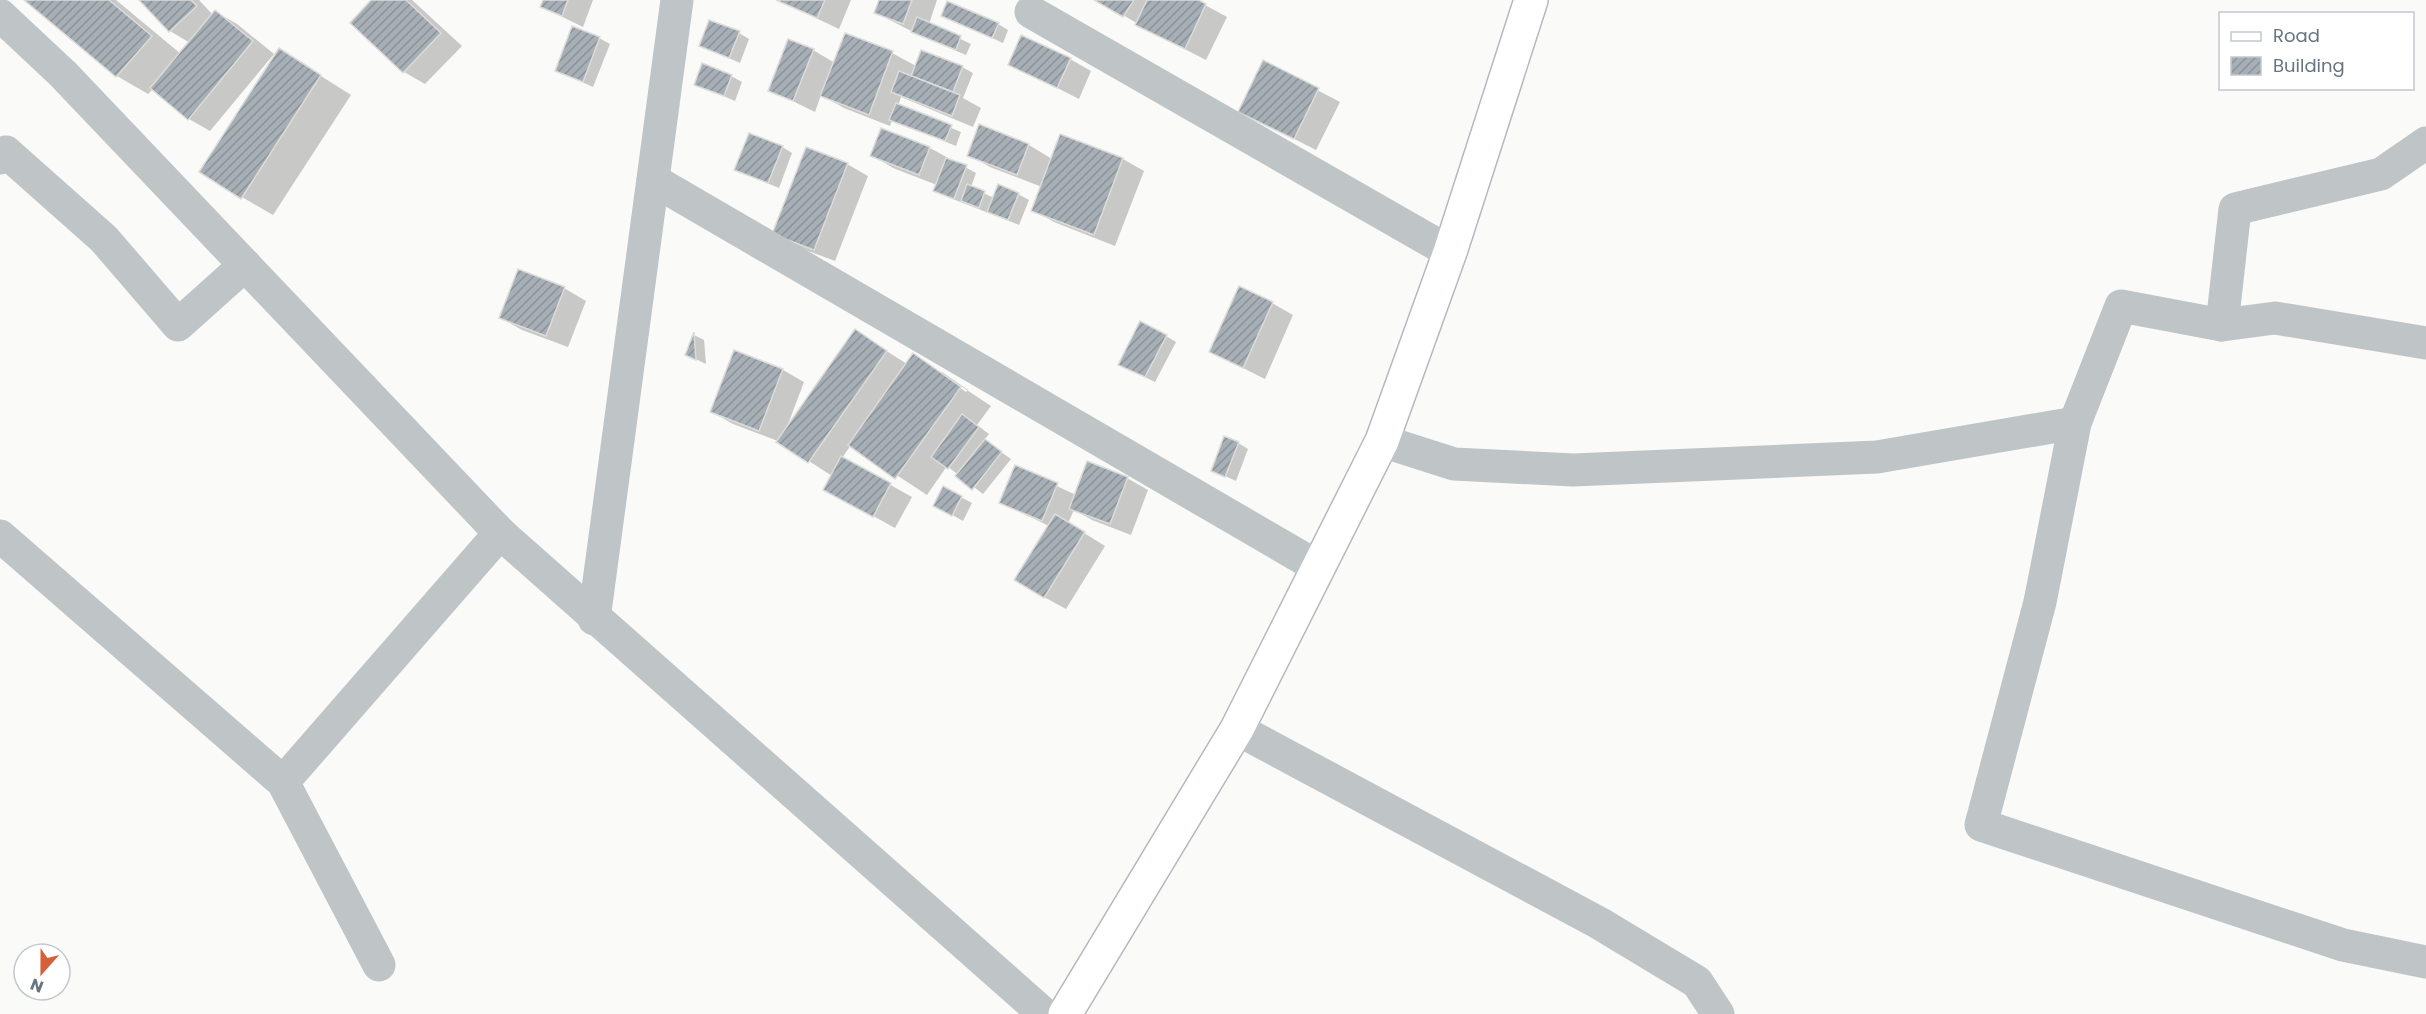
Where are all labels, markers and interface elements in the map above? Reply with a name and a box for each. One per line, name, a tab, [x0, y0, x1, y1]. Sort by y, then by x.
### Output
legend	[2219, 12, 2414, 90]
text: Road	[2273, 23, 2320, 48]
text: Building	[2273, 53, 2345, 78]
north arrow	[12, 942, 72, 1002]
text: N	[27, 973, 47, 998]

